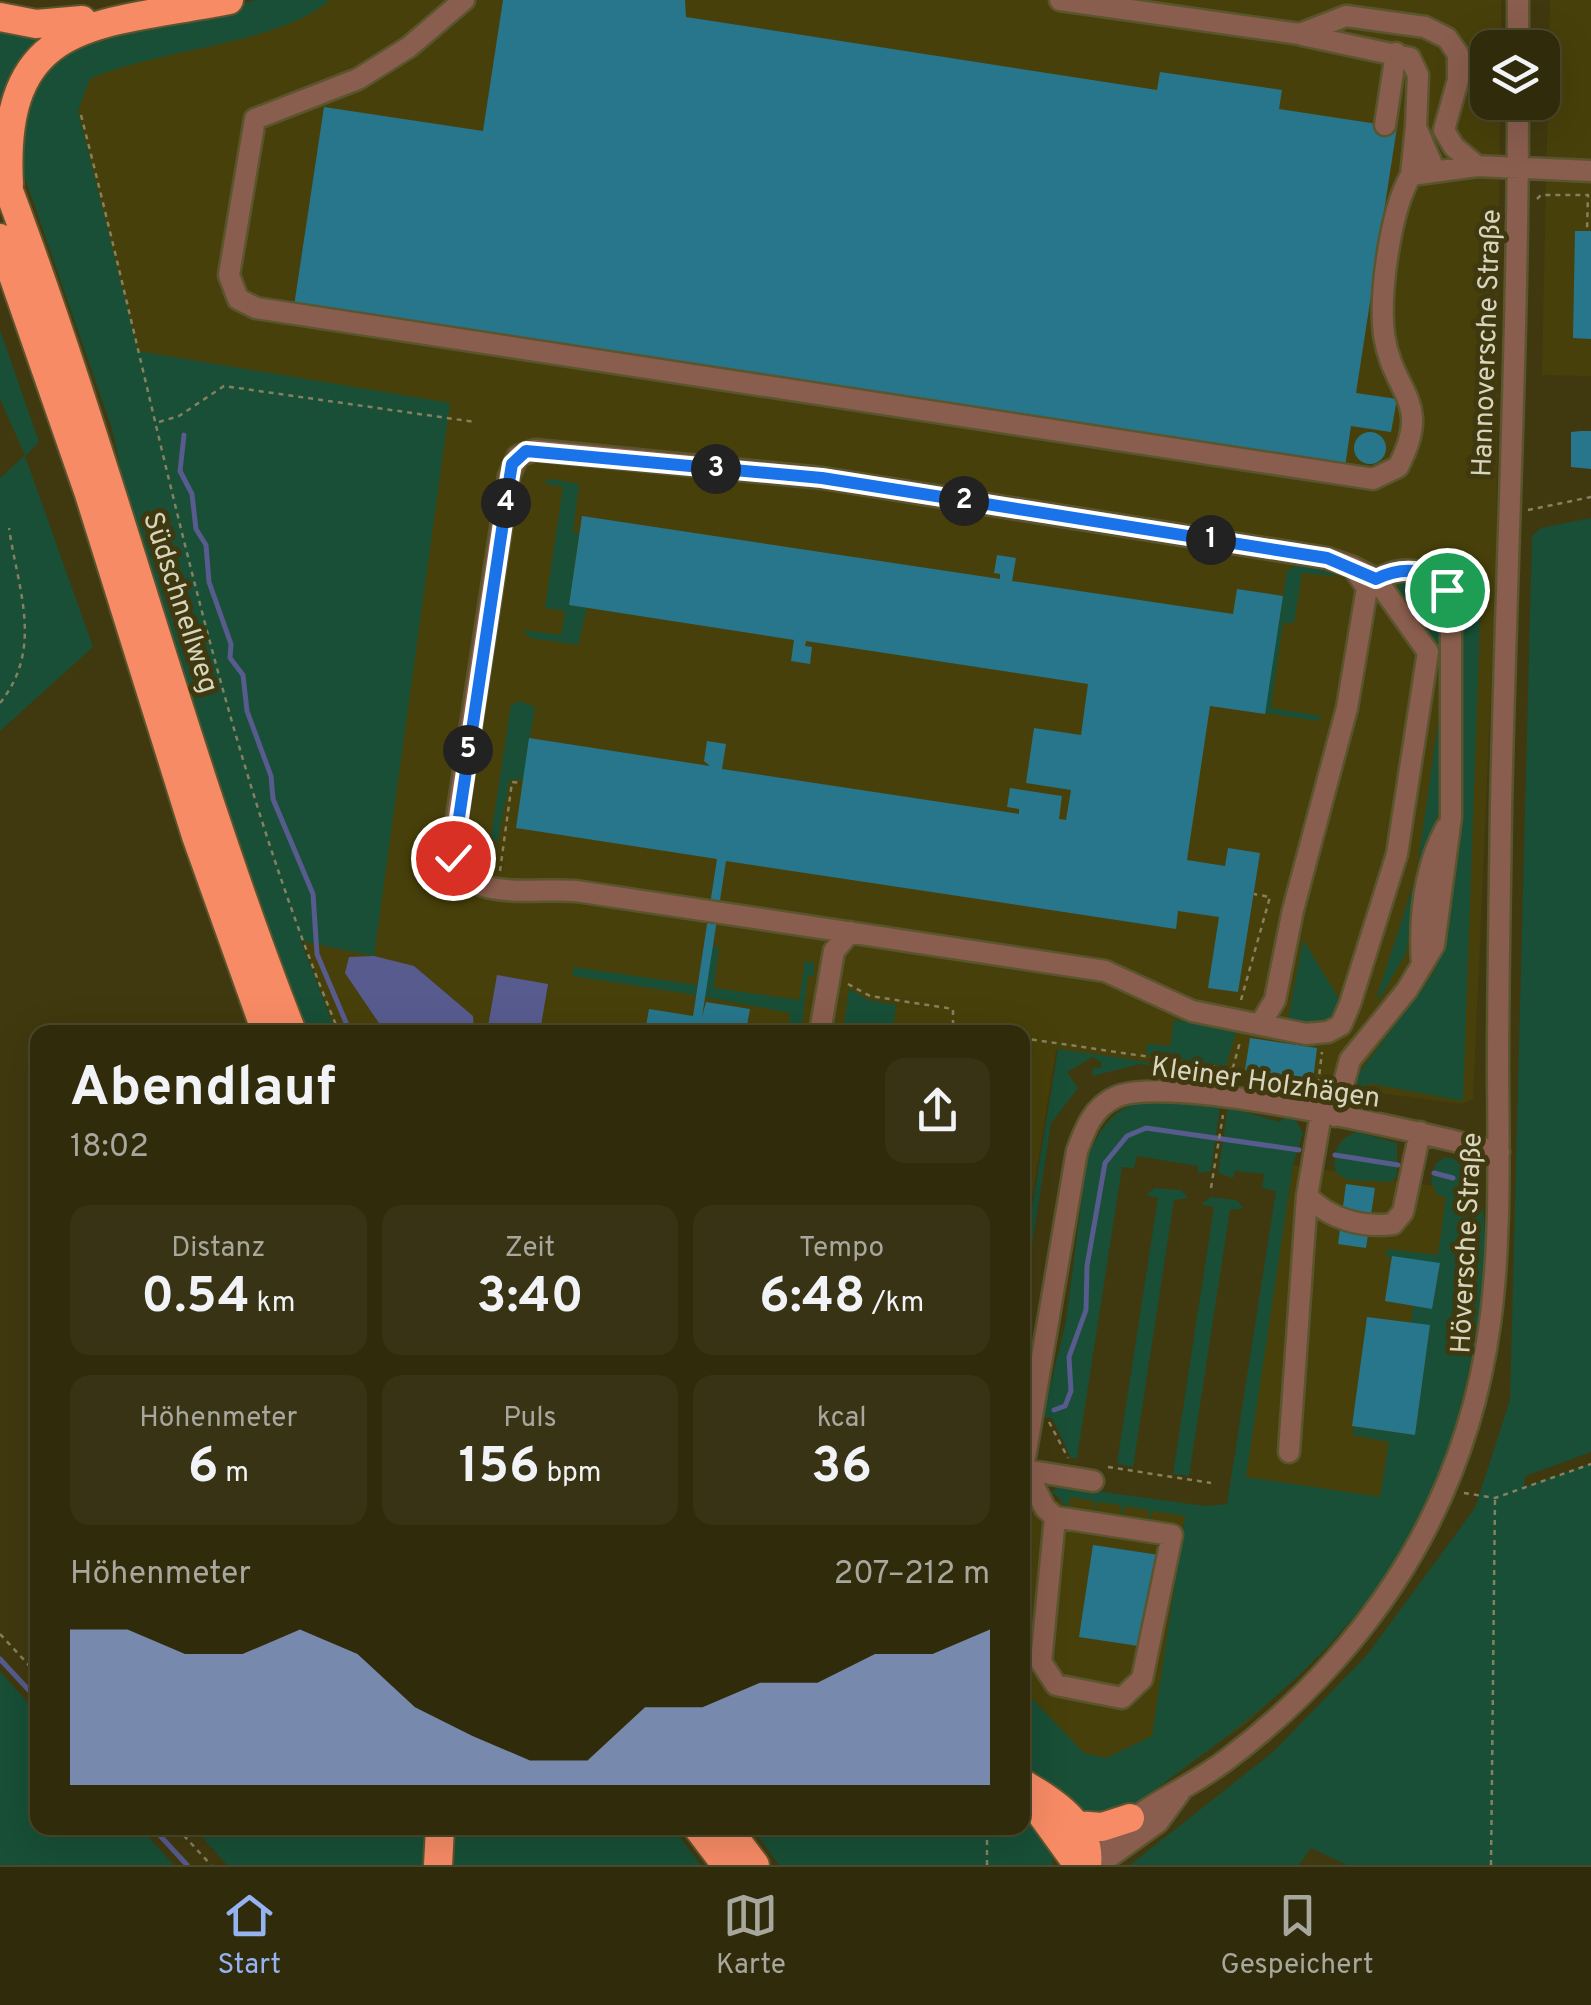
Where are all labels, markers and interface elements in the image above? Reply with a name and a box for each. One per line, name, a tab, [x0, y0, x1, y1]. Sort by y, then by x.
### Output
map controls	[1470, 30, 1560, 120]
button: layers	[1470, 30, 1560, 120]
street label: Hannoversche Straße	[1465, 209, 1511, 478]
pin: 3	[691, 444, 741, 494]
text: 3	[708, 451, 724, 487]
pin: 2	[939, 476, 989, 526]
pin: 4	[481, 478, 531, 528]
text: 2	[955, 483, 973, 519]
text: 4	[497, 485, 515, 521]
street label: Südschnellweg	[133, 508, 225, 698]
pin: 1	[1186, 515, 1236, 565]
text: 1	[1205, 522, 1217, 558]
pin	[1405, 548, 1490, 633]
icon: arrive	[1420, 563, 1475, 618]
pin: 5	[443, 725, 493, 775]
text: 5	[459, 732, 477, 768]
pin	[411, 816, 496, 901]
icon: check	[426, 831, 481, 886]
street label: Kleiner Holzhägen	[1149, 1050, 1382, 1118]
text: Abendlauf	[70, 1055, 336, 1125]
button: share	[885, 1058, 990, 1163]
text: 18:02	[70, 1128, 149, 1168]
street label: Höversche Straße	[1444, 1132, 1492, 1355]
text: Distanz	[171, 1231, 266, 1267]
text: Zeit	[505, 1231, 555, 1267]
text: Tempo	[799, 1231, 884, 1267]
text: 0.54	[141, 1267, 250, 1330]
text: 3:40	[476, 1267, 584, 1330]
text: 6:48	[759, 1267, 865, 1330]
text: km	[250, 1286, 295, 1322]
text: /km	[865, 1286, 924, 1322]
text: Höhenmeter	[139, 1401, 298, 1437]
text: Puls	[503, 1401, 557, 1437]
text: kcal	[817, 1401, 867, 1437]
text: 6	[188, 1437, 219, 1500]
text: 156	[459, 1437, 540, 1500]
text: 36	[811, 1437, 872, 1500]
text: m	[219, 1456, 249, 1492]
text: bpm	[540, 1456, 601, 1492]
text: Höhenmeter	[70, 1555, 251, 1595]
text: 207–212 m	[834, 1555, 990, 1595]
tab: Start	[217, 1888, 281, 1984]
tab: Karte	[716, 1888, 786, 1984]
tab: Gespeichert	[1221, 1888, 1374, 1984]

